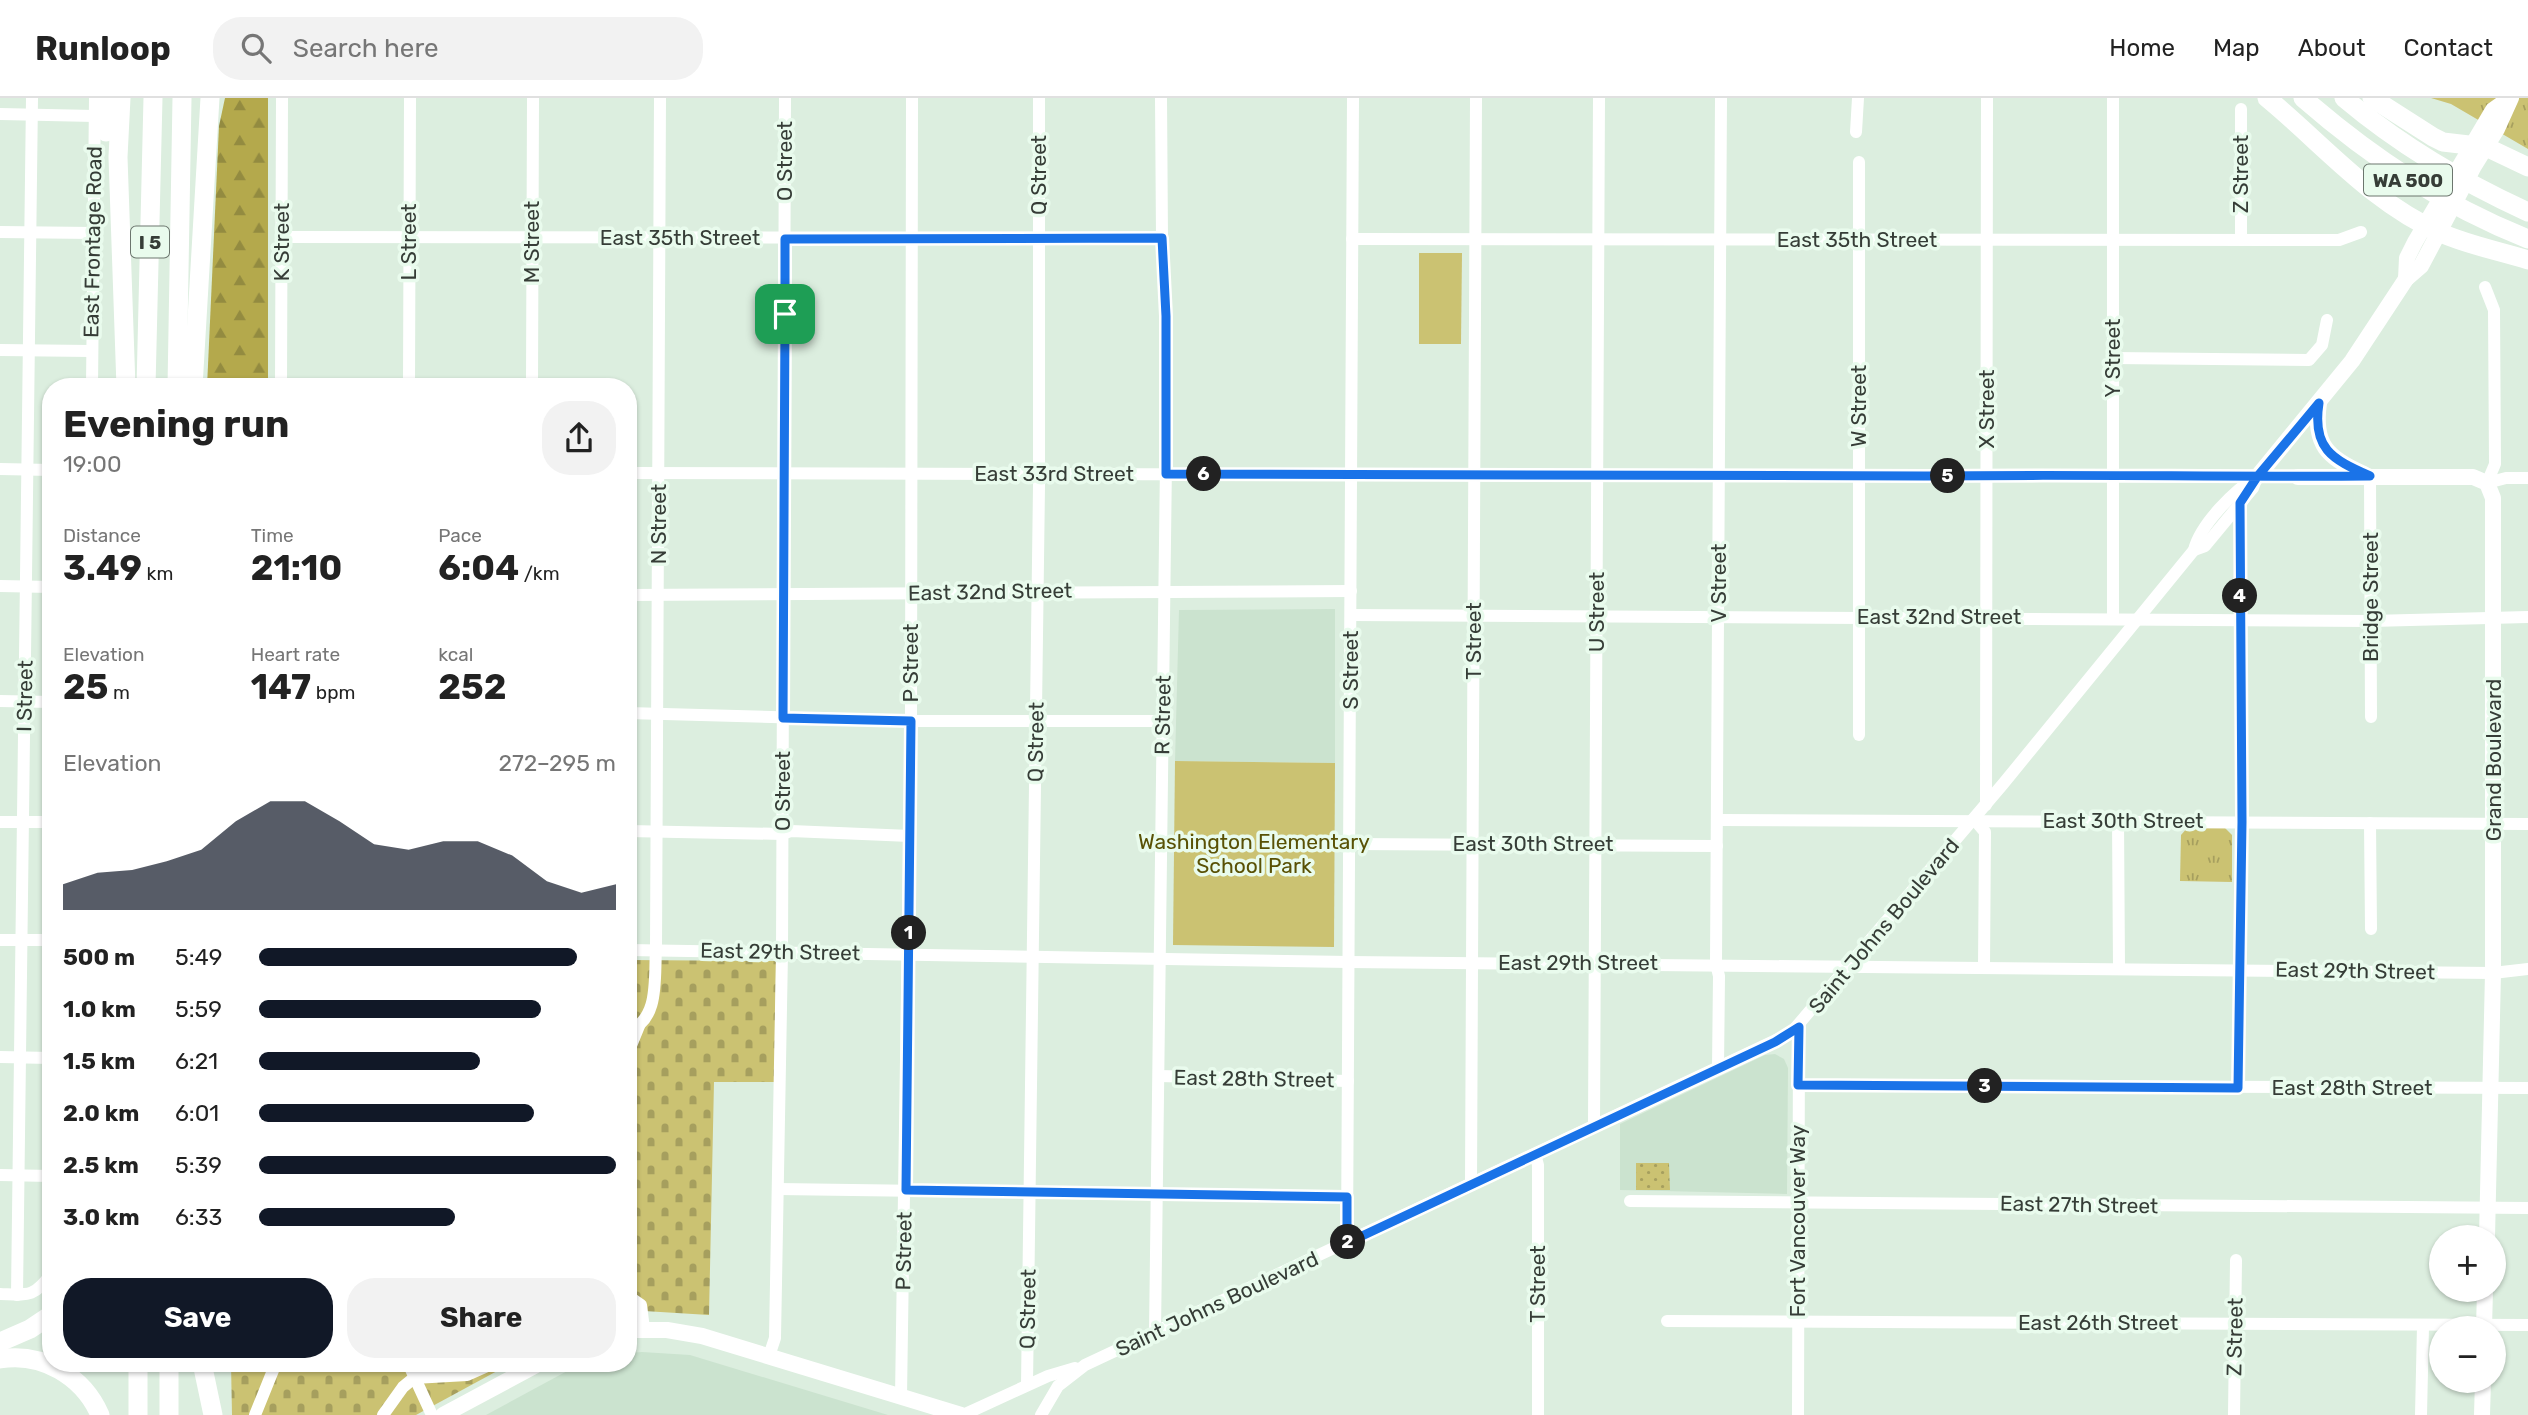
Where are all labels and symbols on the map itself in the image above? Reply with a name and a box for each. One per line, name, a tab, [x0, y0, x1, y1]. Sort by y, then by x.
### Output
street label: O Street	[772, 121, 797, 201]
street label: Q Street	[1026, 135, 1051, 215]
street label: Z Street	[2228, 135, 2253, 213]
street label: East Frontage Road	[78, 146, 107, 338]
road number: WA 500	[2364, 164, 2452, 195]
street label: M Street	[519, 201, 544, 283]
street label: K Street	[269, 203, 294, 281]
street label: L Street	[396, 203, 421, 281]
street label: East 35th Street	[600, 225, 760, 250]
road number: I 5	[131, 226, 169, 258]
street label: East 35th Street	[1777, 227, 1937, 252]
pin	[755, 284, 815, 344]
street label: Y Street	[2100, 319, 2125, 397]
street label: W Street	[1846, 365, 1871, 447]
street label: X Street	[1974, 369, 1999, 449]
pin: 6	[1186, 456, 1222, 492]
pin: 5	[1930, 458, 1966, 494]
street label: East 33rd Street	[974, 461, 1134, 486]
street label: N Street	[646, 484, 671, 564]
street label: Bridge Street	[2358, 532, 2383, 662]
street label: V Street	[1706, 543, 1731, 623]
street label: U Street	[1584, 572, 1609, 652]
street label: East 32nd Street	[908, 578, 1072, 605]
pin: 4	[2222, 578, 2258, 614]
street label: T Street	[1461, 602, 1486, 680]
street label: East 32nd Street	[1857, 604, 2021, 629]
street label: P Street	[898, 624, 923, 702]
street label: S Street	[1338, 631, 1363, 709]
street label: I Street	[11, 660, 38, 732]
street label: R Street	[1149, 675, 1176, 755]
street label: Grand Boulevard	[2481, 679, 2506, 841]
street label: Q Street	[1022, 702, 1049, 782]
street label: O Street	[770, 751, 795, 831]
street label: East 30th Street	[2042, 808, 2204, 833]
park label: Washington Elementary School Park	[1138, 829, 1370, 878]
street label: East 30th Street	[1452, 831, 1614, 856]
street label: Saint Johns Boulevard	[1803, 833, 1964, 1018]
pin: 1	[892, 916, 926, 950]
street label: East 29th Street	[700, 938, 860, 965]
street label: East 29th Street	[1498, 950, 1658, 975]
street label: East 29th Street	[2275, 957, 2435, 984]
street label: East 28th Street	[1173, 1065, 1335, 1092]
pin: 3	[1968, 1068, 2002, 1104]
street label: East 28th Street	[2272, 1075, 2432, 1100]
street label: Fort Vancouver Way	[1785, 1124, 1810, 1317]
street label: East 27th Street	[2000, 1191, 2158, 1218]
street label: P Street	[890, 1211, 917, 1291]
pin: 2	[1330, 1224, 1366, 1260]
street label: T Street	[1525, 1245, 1550, 1323]
street label: Saint Johns Boulevard	[1112, 1246, 1322, 1362]
street label: Q Street	[1014, 1269, 1041, 1349]
street label: Z Street	[2221, 1298, 2248, 1376]
street label: East 26th Street	[2018, 1310, 2178, 1335]

